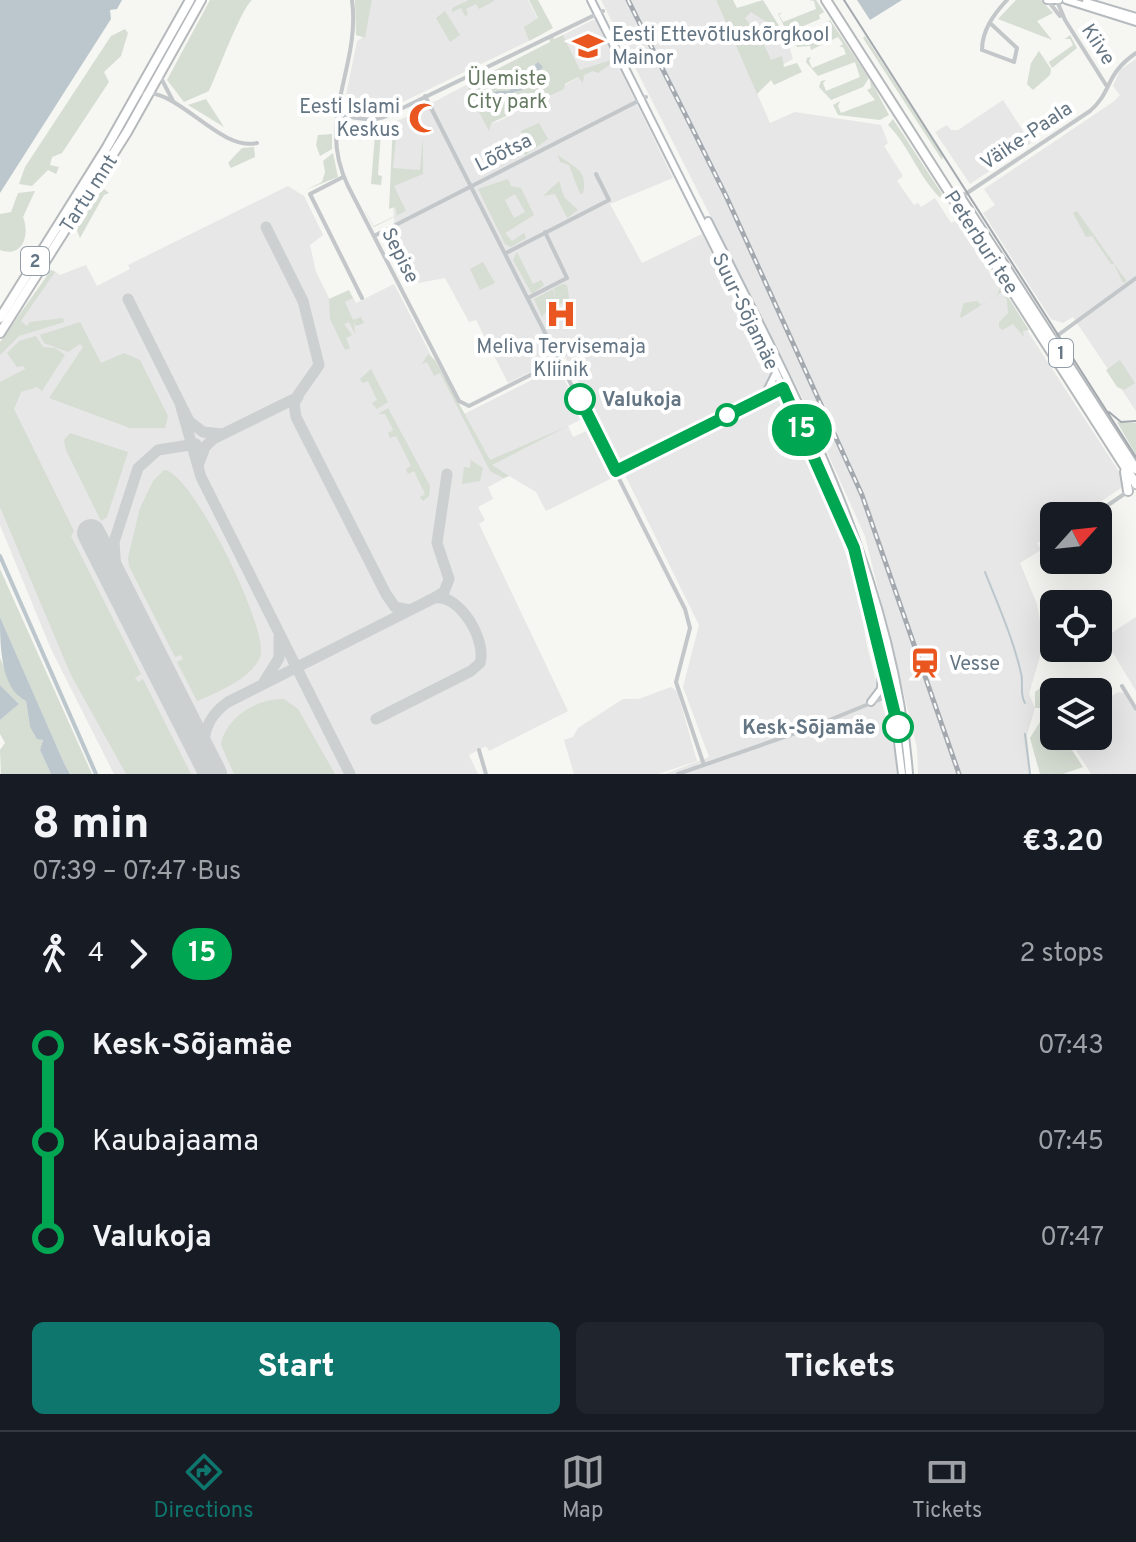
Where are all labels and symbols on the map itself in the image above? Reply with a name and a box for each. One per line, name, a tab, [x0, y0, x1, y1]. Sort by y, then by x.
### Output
street label: Kiive	[1074, 19, 1120, 71]
place label: Eesti Ettevõtluskõrgkool Mainor	[612, 23, 829, 72]
school or university icon: Eesti Ettevõtluskõrgkool Mainor	[571, 29, 605, 63]
park label: Ülemiste City park	[466, 66, 548, 116]
place label: Eesti Islami Keskus	[299, 95, 400, 144]
street label: Väike-Paala	[976, 96, 1078, 177]
mosque icon: Eesti Islami Keskus	[407, 101, 441, 135]
street label: Lõõtsa	[471, 128, 537, 179]
street label: Tartu mnt	[55, 150, 125, 238]
street label: Peterburi tee	[937, 186, 1024, 300]
street label: Sepise	[374, 224, 424, 288]
road number: 2	[21, 247, 49, 275]
street label: Suur-Sõjamäe	[705, 249, 784, 375]
hospital icon: Meliva Tervisemaja Kliinik	[544, 297, 578, 331]
place label: Meliva Tervisemaja Kliinik	[476, 335, 646, 384]
road number: 1	[1049, 339, 1073, 367]
marker: Valukoja	[565, 384, 595, 414]
place label: Valukoja	[602, 388, 682, 414]
unlabelled marker	[716, 404, 738, 426]
line badge: 15	[766, 404, 838, 456]
north arrow	[1040, 502, 1112, 574]
station icon: Vesse	[908, 646, 942, 680]
place label: Vesse	[949, 652, 1000, 678]
marker: Kesk-Sõjamäe	[883, 712, 913, 742]
place label: Kesk-Sõjamäe	[742, 716, 876, 742]

